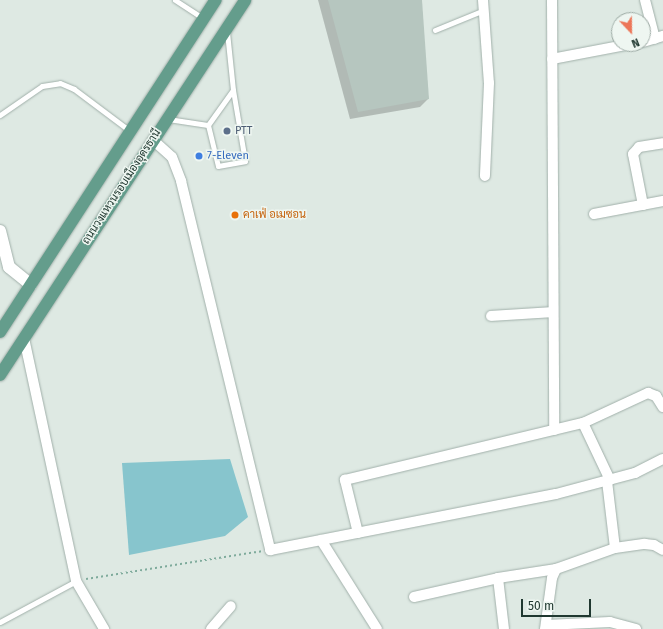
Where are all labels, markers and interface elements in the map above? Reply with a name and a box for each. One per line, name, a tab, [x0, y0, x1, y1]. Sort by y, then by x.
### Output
north arrow	[611, 12, 651, 52]
text: N	[629, 35, 641, 50]
place label: PTT	[235, 124, 252, 138]
marker: PTT	[222, 126, 232, 136]
street label: ถนนวงแหวนรอบเมืองอุดรธานี	[80, 127, 164, 247]
place label: 7-Eleven	[207, 149, 249, 163]
marker: 7-Eleven	[194, 151, 204, 161]
place label: คาเฟ่ อเมซอน	[243, 208, 306, 222]
marker: คาเฟ่ อเมซอน	[230, 210, 240, 220]
scale bar	[523, 591, 593, 617]
text: 50 m	[528, 599, 554, 613]

